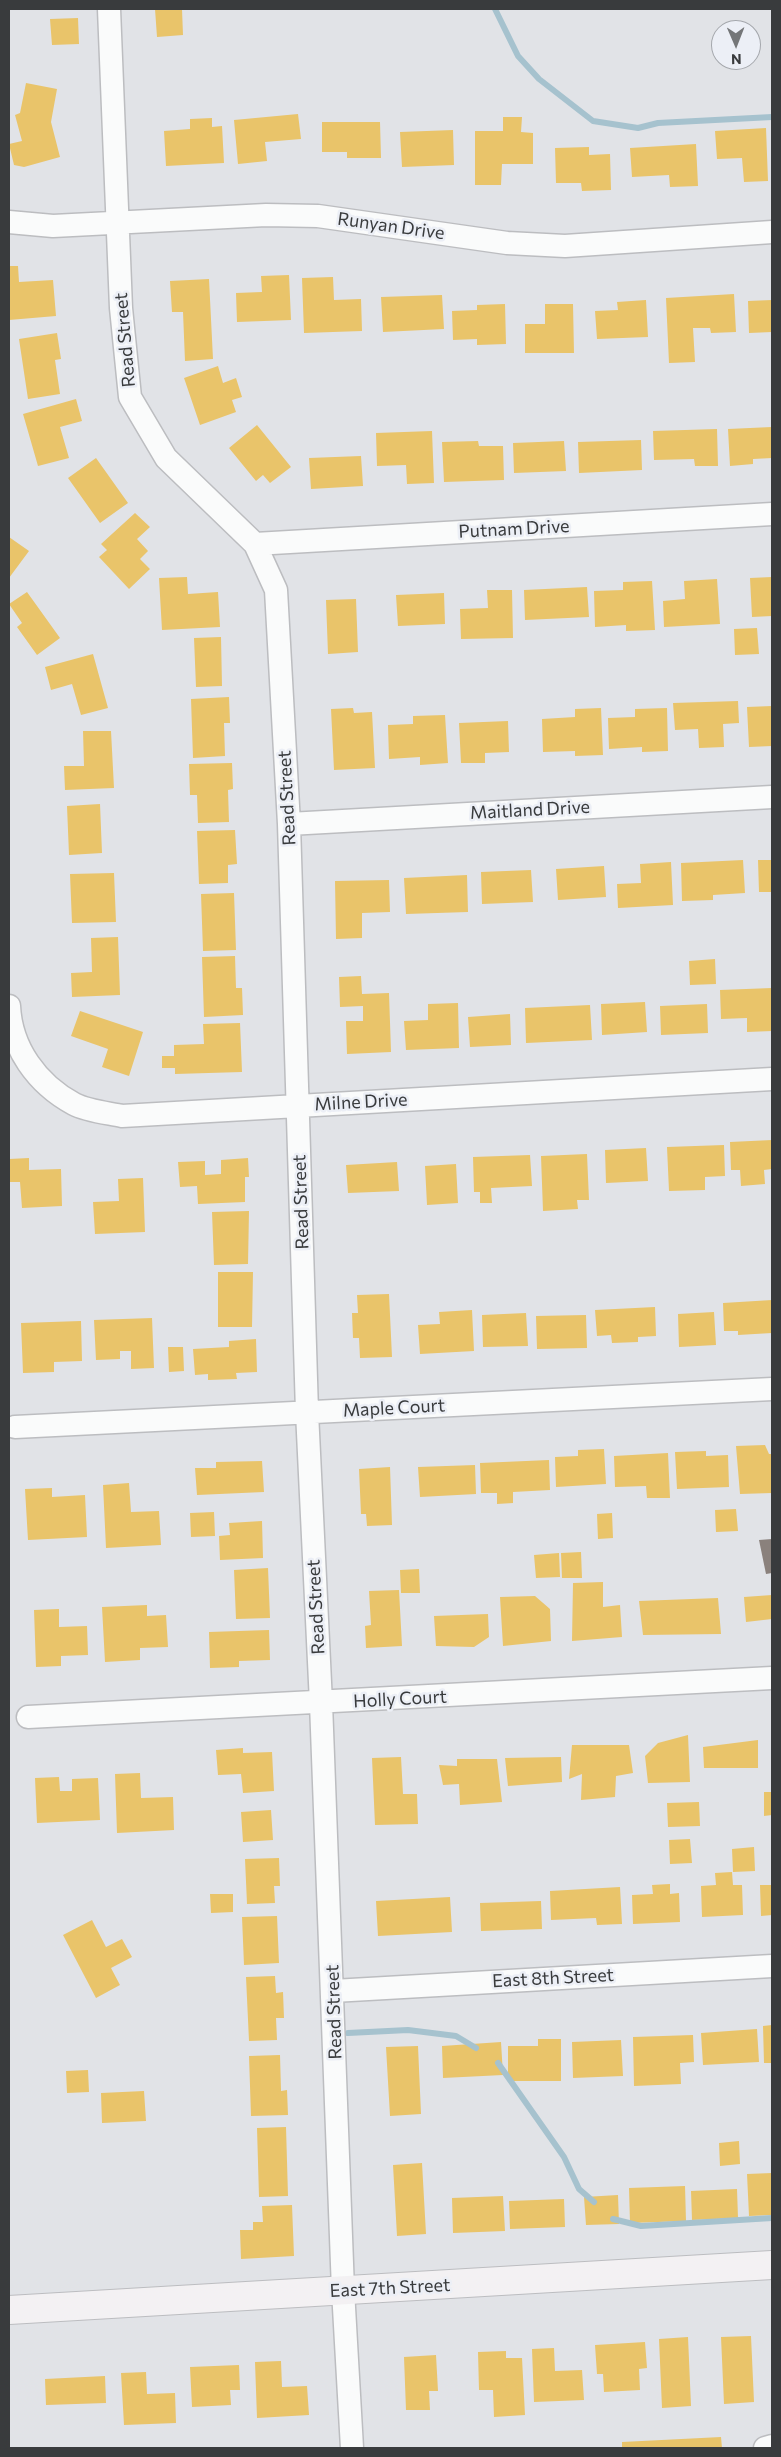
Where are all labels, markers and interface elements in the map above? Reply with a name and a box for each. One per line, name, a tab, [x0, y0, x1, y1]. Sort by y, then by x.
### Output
north arrow	[711, 20, 761, 70]
text: N	[731, 51, 742, 68]
street label: Runyan Drive	[336, 208, 446, 244]
street label: Read Street	[110, 292, 140, 388]
street label: Putnam Drive	[458, 515, 570, 543]
street label: Read Street	[274, 750, 300, 846]
street label: Maitland Drive	[469, 796, 591, 824]
street label: Milne Drive	[314, 1089, 408, 1115]
street label: Read Street	[289, 1154, 313, 1250]
street label: Maple Court	[342, 1395, 446, 1421]
street label: Read Street	[303, 1559, 329, 1655]
street label: Holly Court	[353, 1686, 447, 1712]
street label: Read Street	[322, 1964, 346, 2060]
street label: East 8th Street	[492, 1964, 614, 1992]
street label: East 7th Street	[329, 2274, 451, 2302]

